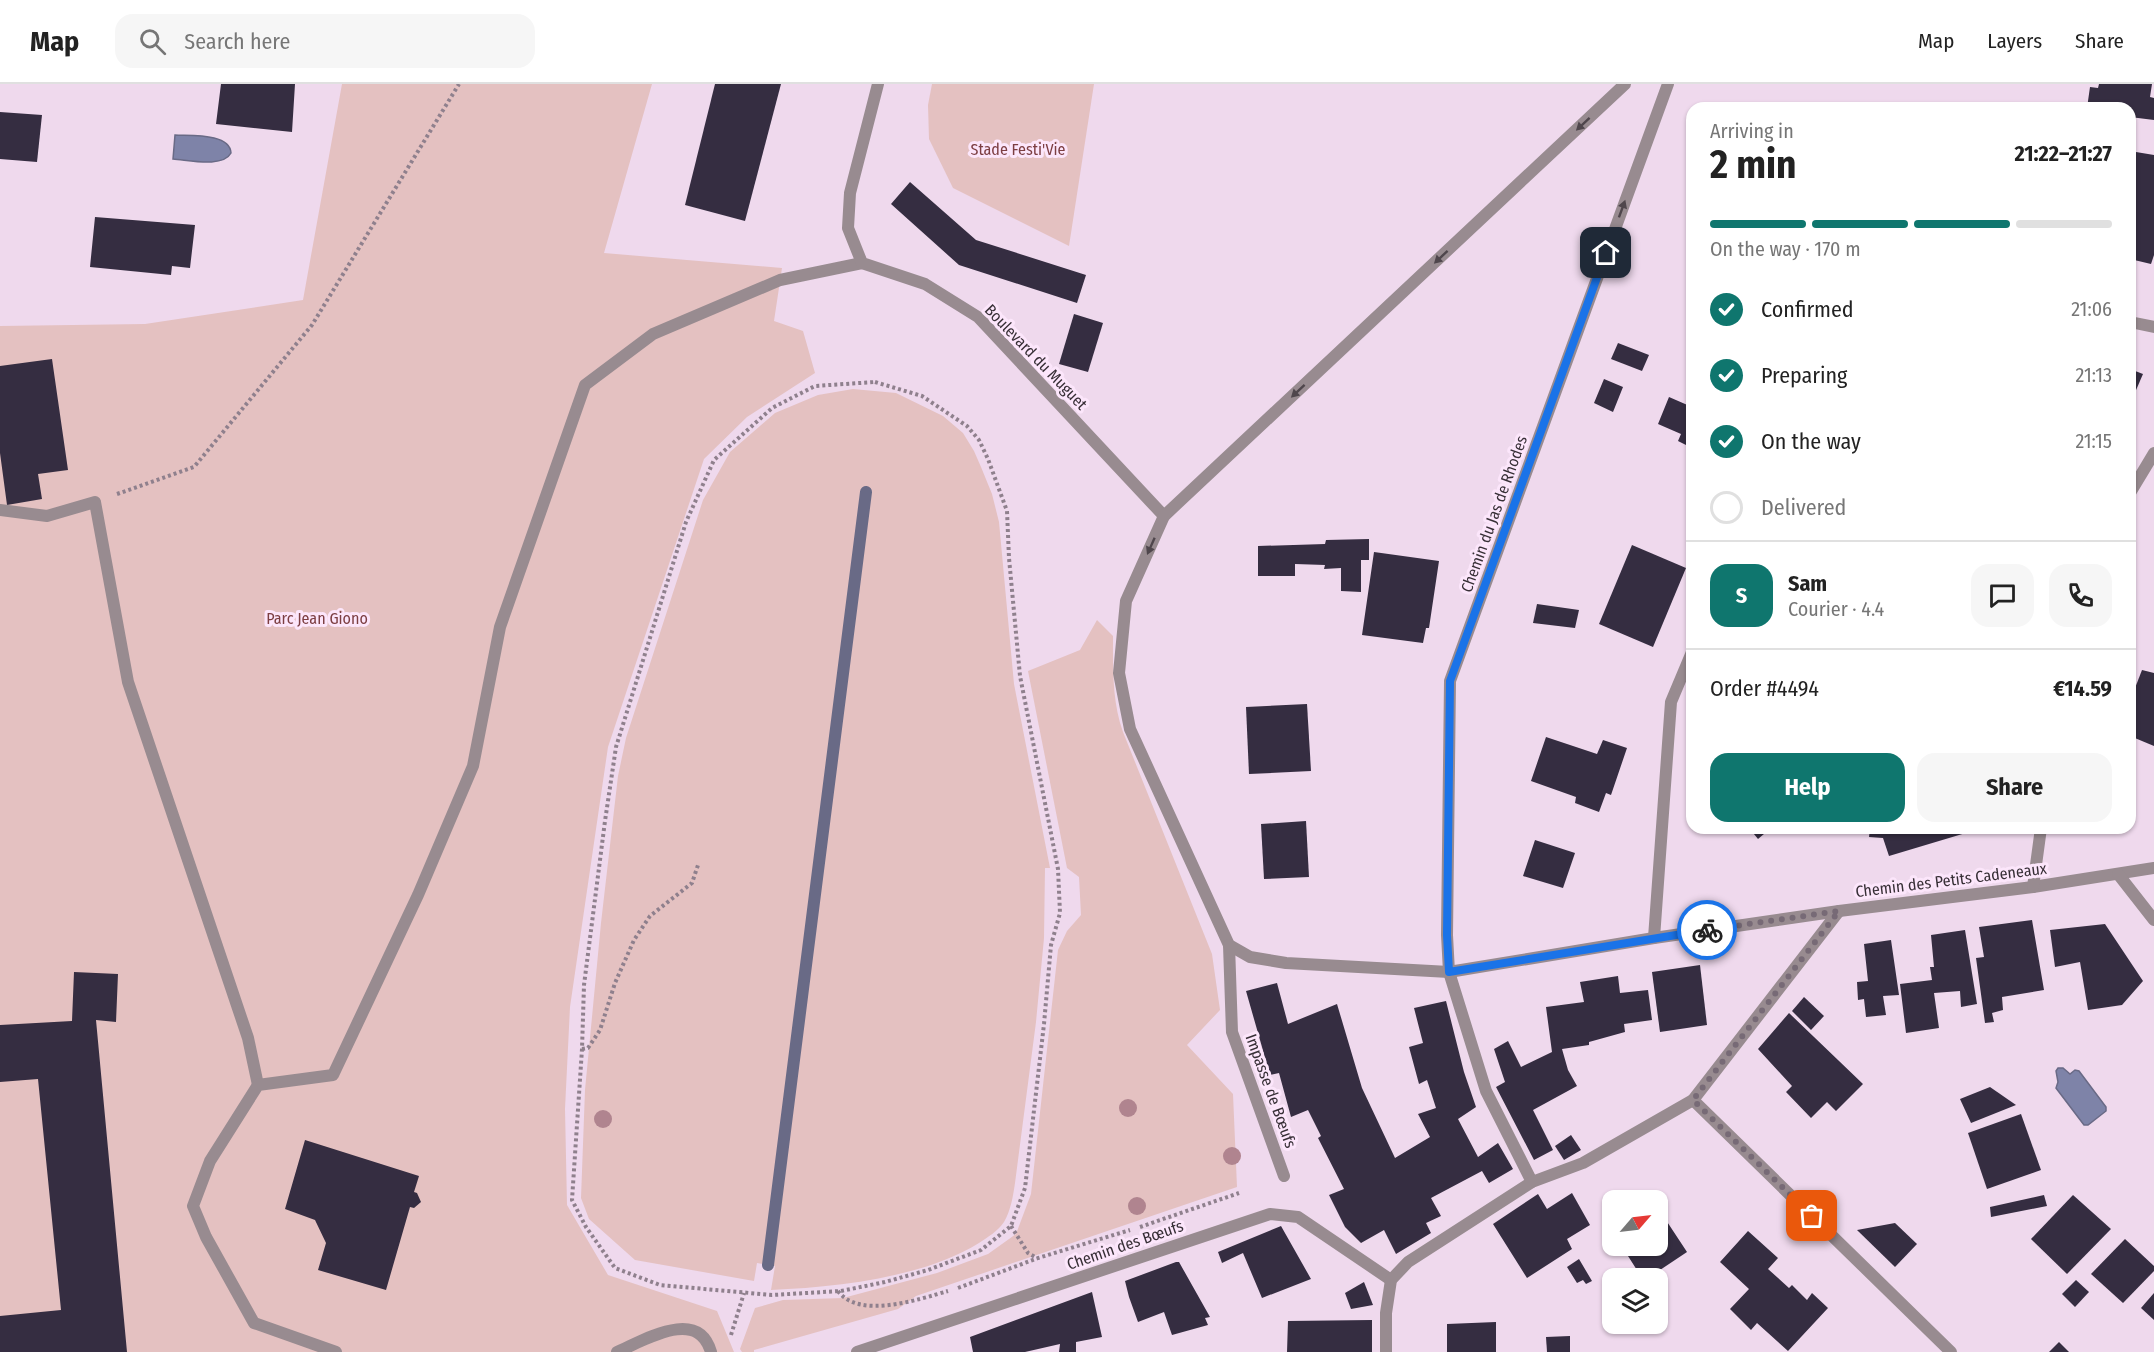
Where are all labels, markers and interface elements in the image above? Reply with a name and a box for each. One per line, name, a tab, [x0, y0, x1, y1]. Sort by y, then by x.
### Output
search box	[115, 14, 535, 68]
text: Map	[30, 25, 79, 58]
icon: search	[136, 25, 169, 58]
text: Search here	[184, 28, 290, 55]
text: Map	[1918, 28, 1954, 54]
text: Layers	[1987, 28, 2042, 54]
text: Share	[2075, 28, 2124, 54]
one-way arrow	[1576, 117, 1591, 130]
text: Arriving in	[1710, 119, 1794, 143]
park label: Stade Festi'Vie	[970, 140, 1066, 159]
text: 21:22–21:27	[2014, 140, 2112, 167]
text: 2 min	[1710, 142, 1796, 188]
one-way arrow	[1618, 200, 1627, 218]
pin	[1580, 227, 1631, 278]
icon: home	[1589, 236, 1622, 269]
text: On the way · 170 m	[1710, 237, 1861, 261]
one-way arrow	[1433, 250, 1448, 264]
icon: check	[1710, 293, 1743, 326]
text: Confirmed	[1761, 296, 1854, 323]
text: 21:06	[2071, 297, 2112, 321]
street label: Boulevard du Muguet	[981, 300, 1092, 414]
icon: check	[1710, 359, 1743, 392]
text: Preparing	[1761, 362, 1847, 389]
text: 21:13	[2076, 363, 2112, 387]
one-way arrow	[1291, 383, 1305, 397]
icon: check	[1710, 425, 1743, 458]
text: On the way	[1761, 428, 1861, 455]
text: 21:15	[2075, 429, 2112, 453]
street label: Chemin du Jas de Rhodes	[1457, 433, 1531, 595]
text: Delivered	[1761, 494, 1846, 521]
one-way arrow	[1146, 537, 1155, 554]
button: chat	[1971, 564, 2034, 627]
button: phone	[2049, 564, 2112, 627]
text: Sam	[1788, 570, 1827, 597]
text: S	[1736, 582, 1747, 609]
text: Courier · 4.4	[1788, 597, 1884, 621]
park label: Parc Jean Giono	[266, 609, 368, 628]
text: Order #4494	[1710, 675, 1819, 702]
text: €14.59	[2053, 675, 2112, 702]
button: Help	[1710, 753, 1905, 822]
button: Share	[1917, 753, 2112, 822]
street label: Chemin des Petits Cadeneaux	[1854, 859, 2048, 901]
courier	[1677, 900, 1737, 960]
icon: bike	[1691, 914, 1724, 947]
street label: Impasse de Bœufs	[1242, 1031, 1301, 1151]
north arrow	[1602, 1190, 1668, 1256]
map controls	[1602, 1190, 1668, 1334]
pin	[1786, 1190, 1837, 1241]
icon: bag	[1795, 1199, 1828, 1232]
street label: Chemin des Bœufs	[1064, 1216, 1186, 1274]
button: layers	[1602, 1268, 1668, 1334]

